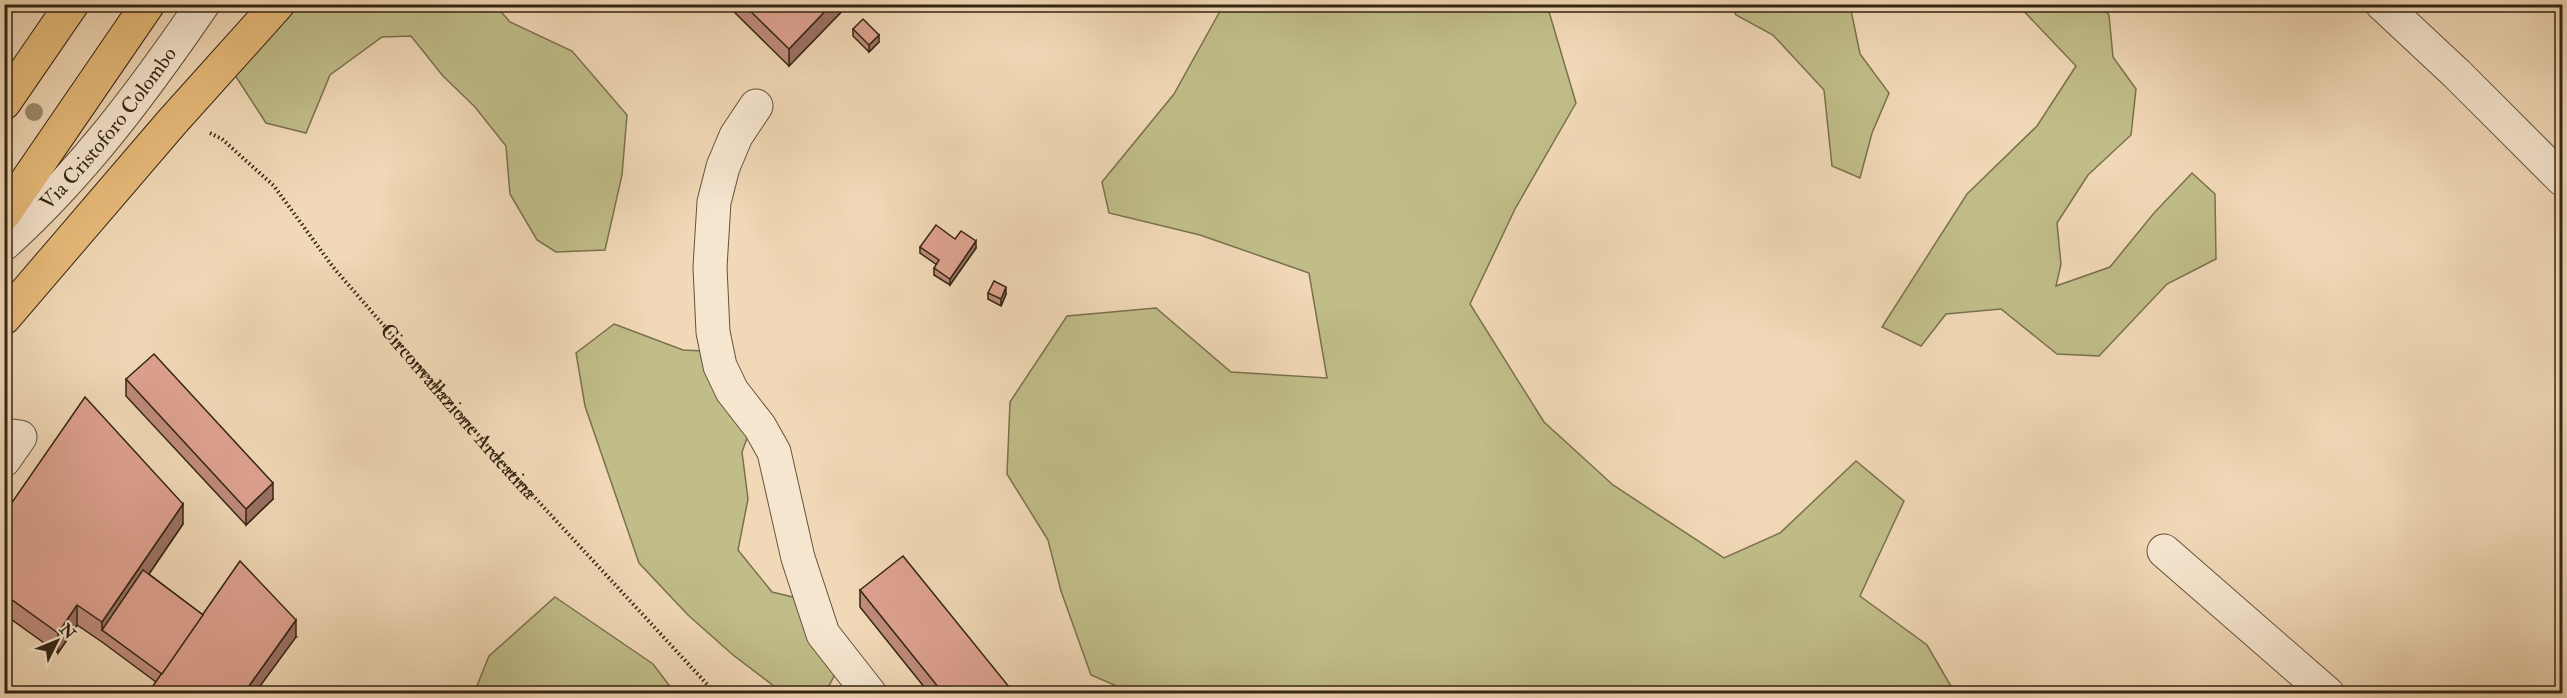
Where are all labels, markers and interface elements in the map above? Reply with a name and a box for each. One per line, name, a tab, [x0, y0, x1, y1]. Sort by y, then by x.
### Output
street label: Via Cristoforo Colombo	[34, 41, 182, 216]
street label: Circonvallazione Ardeatina	[374, 318, 543, 505]
north arrow	[27, 611, 87, 671]
text: N	[54, 619, 80, 644]

